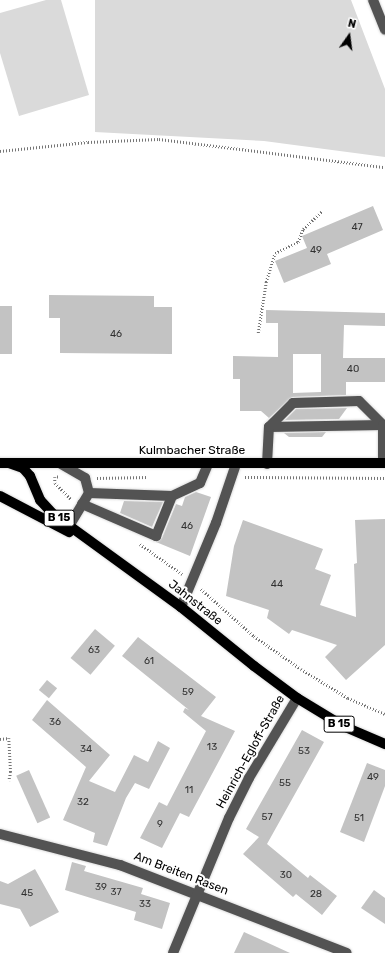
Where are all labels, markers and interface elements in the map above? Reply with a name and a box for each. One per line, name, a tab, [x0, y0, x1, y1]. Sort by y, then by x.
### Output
north arrow	[329, 16, 369, 56]
text: N	[347, 17, 357, 31]
house number: 47	[351, 222, 363, 234]
house number: 49	[310, 245, 322, 257]
house number: 46	[110, 329, 122, 341]
house number: 40	[347, 364, 359, 376]
street label: Kulmbacher Straße	[139, 444, 245, 458]
road number: B 15	[43, 509, 75, 527]
house number: 46	[181, 521, 193, 533]
street label: Jahnstraße	[165, 577, 225, 629]
house number: 44	[271, 579, 283, 591]
house number: 63	[88, 645, 100, 657]
house number: 61	[144, 656, 154, 668]
house number: 59	[182, 687, 194, 699]
street label: Heinrich-Egloff-Straße	[214, 693, 288, 811]
road number: B 15	[323, 715, 355, 733]
house number: 36	[49, 717, 61, 729]
house number: 13	[207, 742, 217, 754]
house number: 34	[80, 744, 92, 756]
house number: 53	[298, 746, 310, 758]
house number: 49	[367, 772, 379, 784]
house number: 55	[279, 778, 291, 790]
house number: 11	[185, 785, 193, 797]
house number: 32	[77, 797, 89, 809]
house number: 57	[261, 812, 273, 824]
house number: 51	[354, 813, 364, 825]
house number: 9	[157, 819, 163, 831]
street label: Am Breiten Rasen	[132, 849, 230, 899]
house number: 30	[280, 870, 292, 882]
house number: 39	[95, 882, 107, 894]
house number: 37	[110, 887, 122, 899]
house number: 45	[21, 888, 33, 900]
house number: 28	[310, 889, 322, 901]
house number: 33	[139, 899, 151, 911]

